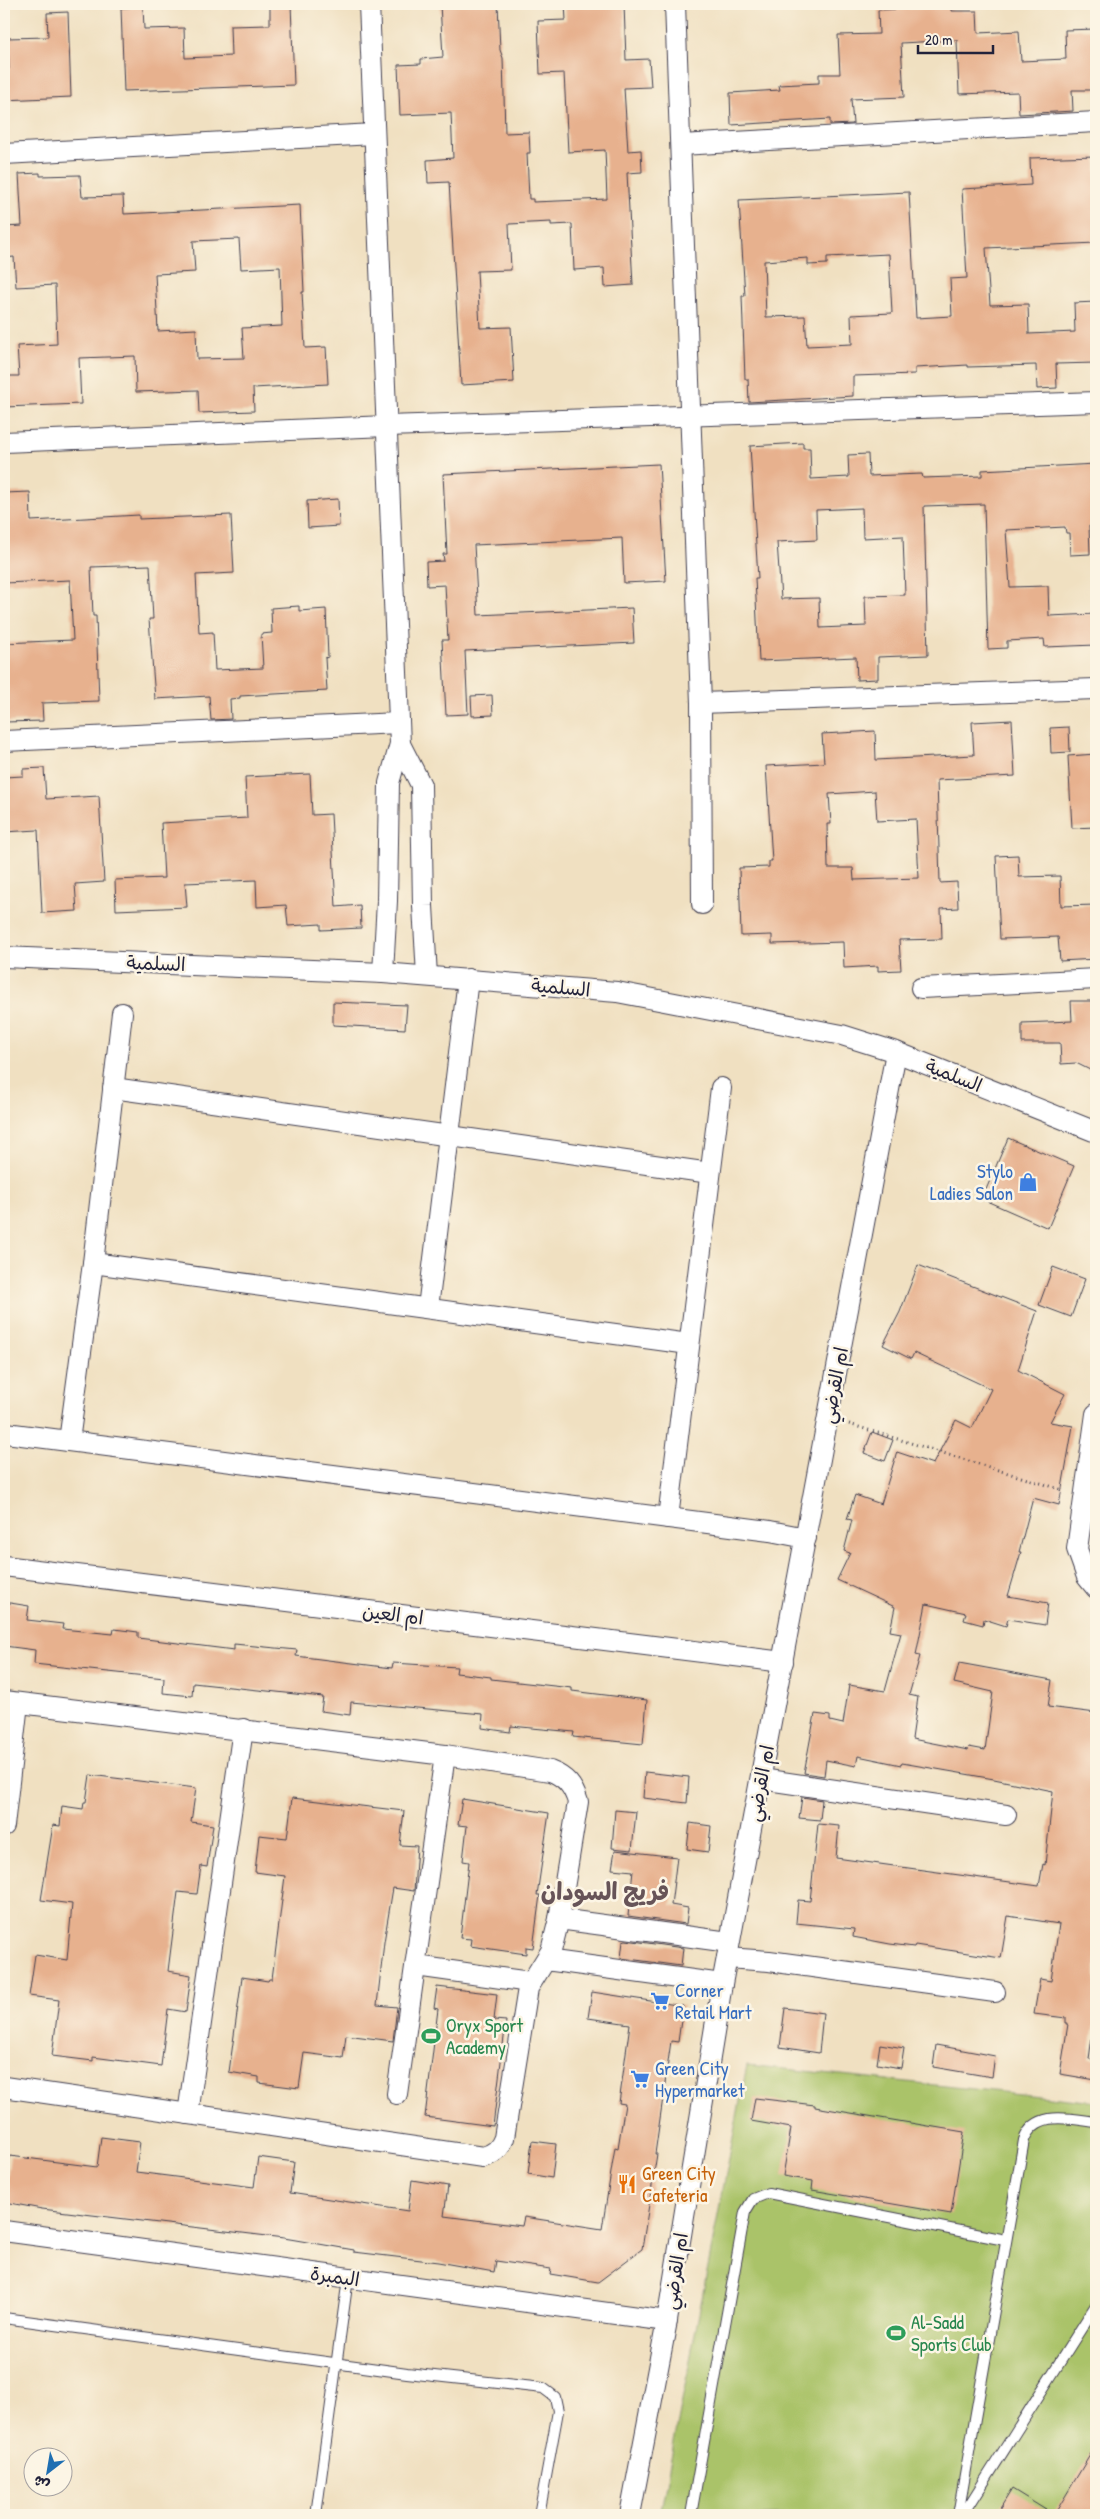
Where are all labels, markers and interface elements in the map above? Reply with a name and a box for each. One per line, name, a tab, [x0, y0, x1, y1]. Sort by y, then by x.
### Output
scale bar	[918, 22, 992, 54]
text: 20 m	[925, 29, 952, 50]
street label: السلمية	[126, 949, 186, 977]
street label: السلمية	[530, 971, 592, 1003]
street label: السلمية	[922, 1052, 986, 1098]
place label: Stylo Ladies Salon	[930, 1158, 1013, 1206]
shop icon: Stylo Ladies Salon	[1017, 1171, 1039, 1193]
street label: ام القرضي	[814, 1344, 858, 1426]
street label: ام العين	[361, 1597, 425, 1633]
street label: ام القرضي	[740, 1742, 784, 1824]
district label: فريج السودان	[541, 1875, 669, 1908]
place label: Corner Retail Mart	[675, 1977, 752, 2025]
supermarket icon: Corner Retail Mart	[649, 1990, 671, 2012]
place label: Oryx Sport Academy	[446, 2012, 524, 2060]
sports icon: Oryx Sport Academy	[420, 2025, 442, 2047]
place label: Green City Hypermarket	[655, 2055, 745, 2103]
supermarket icon: Green City Hypermarket	[629, 2068, 651, 2090]
place label: Green City Cafeteria	[642, 2160, 716, 2208]
restaurant icon: Green City Cafeteria	[616, 2173, 638, 2195]
street label: ام القرضي	[656, 2231, 698, 2312]
street label: البمبرة	[309, 2260, 361, 2292]
place label: Al-Sadd Sports Club	[911, 2309, 992, 2357]
sports icon: Al-Sadd Sports Club	[885, 2322, 907, 2344]
north arrow	[22, 2446, 72, 2496]
text: ش	[30, 2471, 53, 2496]

